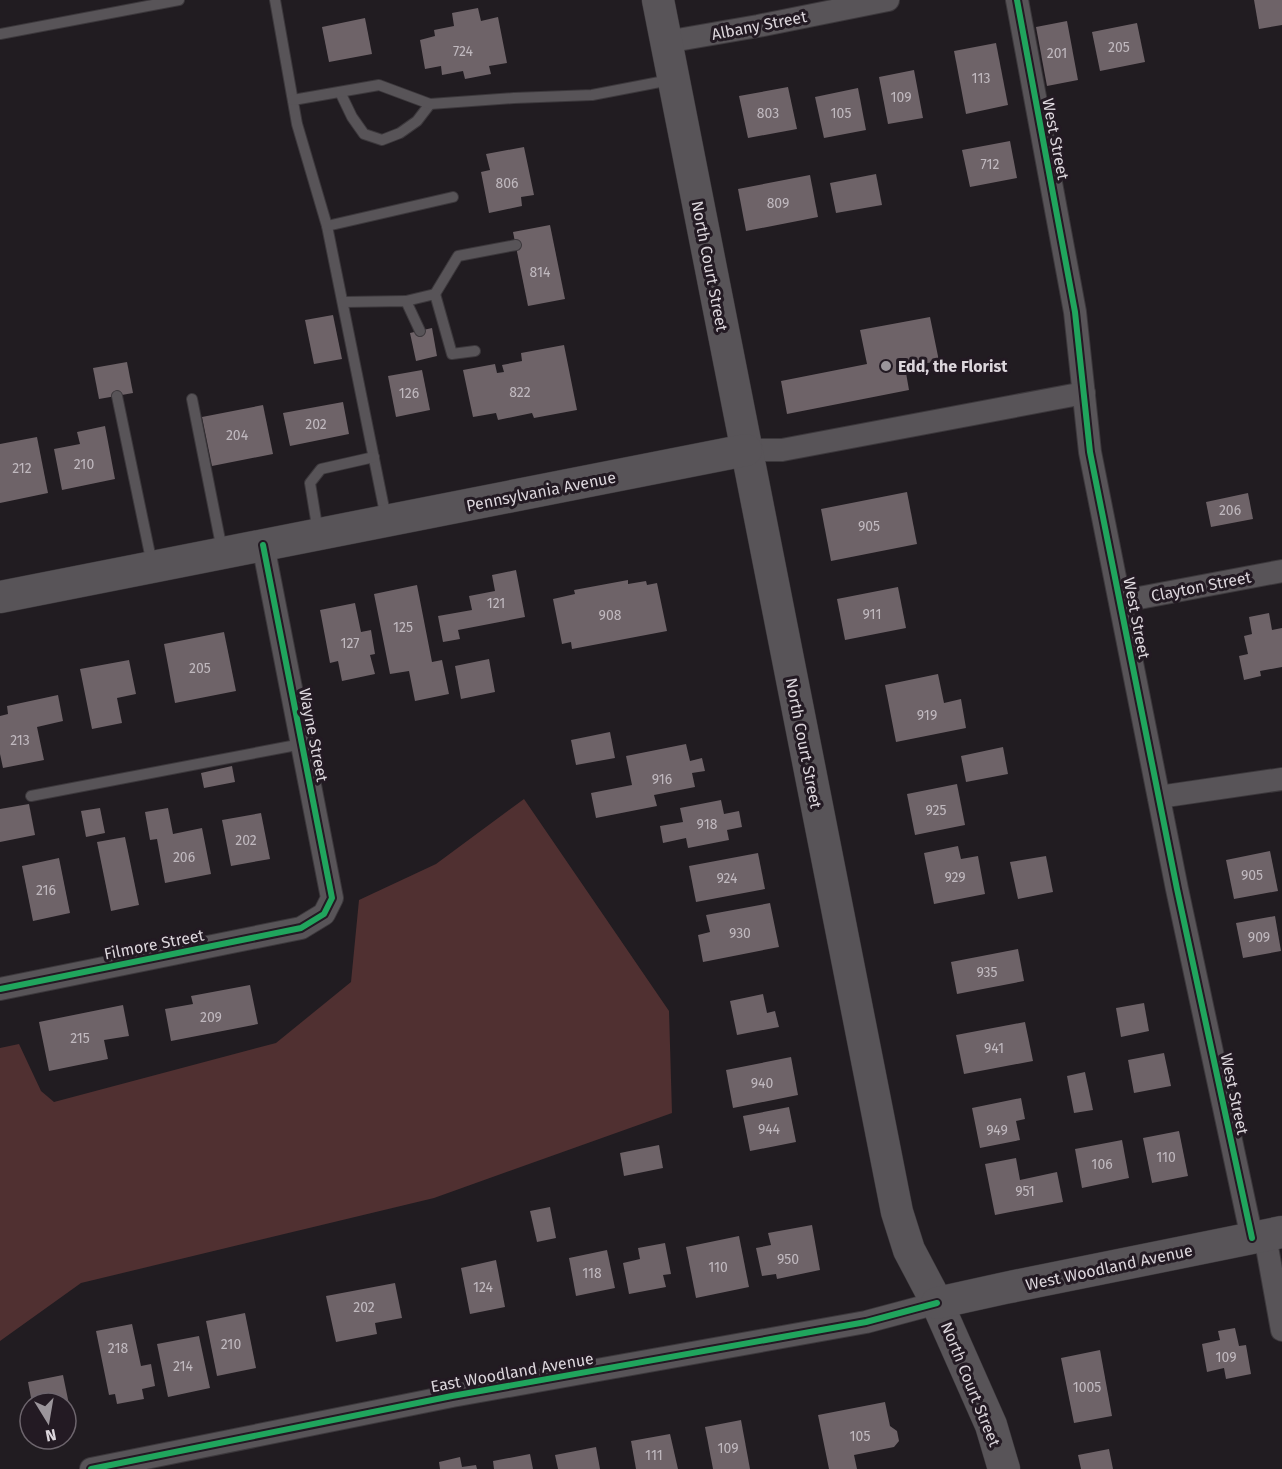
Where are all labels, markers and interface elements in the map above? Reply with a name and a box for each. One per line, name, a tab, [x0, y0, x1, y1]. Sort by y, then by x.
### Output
street label: Albany Street	[710, 7, 809, 44]
house number: 205	[1108, 39, 1130, 56]
house number: 724	[453, 43, 474, 60]
house number: 201	[1047, 45, 1067, 62]
house number: 113	[972, 70, 990, 87]
house number: 109	[890, 89, 912, 106]
street label: West Street	[1038, 97, 1073, 182]
house number: 803	[757, 105, 779, 122]
house number: 105	[831, 105, 851, 122]
house number: 712	[981, 156, 1000, 173]
house number: 806	[496, 175, 519, 192]
house number: 809	[767, 195, 789, 212]
street label: North Court Street	[688, 199, 732, 333]
house number: 814	[530, 264, 551, 281]
place label: Edd, the Florist	[898, 357, 1008, 376]
marker: Edd, the Florist	[879, 359, 893, 373]
house number: 822	[509, 384, 531, 401]
house number: 126	[399, 385, 419, 402]
house number: 202	[305, 416, 327, 433]
house number: 204	[226, 427, 249, 444]
house number: 210	[74, 456, 94, 473]
house number: 212	[12, 460, 32, 477]
street label: Pennsylvania Avenue	[465, 468, 618, 515]
house number: 206	[1219, 502, 1241, 519]
house number: 905	[858, 518, 880, 535]
street label: Clayton Street	[1149, 567, 1253, 606]
street label: West Street	[1119, 576, 1154, 661]
house number: 121	[487, 595, 505, 612]
house number: 911	[863, 606, 882, 623]
house number: 908	[599, 607, 622, 624]
house number: 125	[393, 619, 413, 636]
house number: 127	[340, 635, 360, 652]
house number: 205	[189, 660, 211, 677]
street label: North Court Street	[782, 676, 826, 810]
street label: Wayne Street	[295, 687, 332, 784]
house number: 919	[917, 707, 937, 724]
house number: 213	[10, 732, 30, 749]
house number: 916	[652, 771, 672, 788]
house number: 925	[926, 802, 947, 819]
house number: 918	[697, 816, 718, 833]
house number: 202	[235, 832, 257, 849]
house number: 206	[173, 849, 195, 866]
house number: 905	[1241, 867, 1263, 884]
house number: 929	[944, 869, 966, 886]
house number: 924	[716, 870, 738, 887]
house number: 216	[36, 882, 56, 899]
street label: Filmore Street	[102, 925, 206, 964]
house number: 930	[729, 925, 751, 942]
house number: 909	[1248, 929, 1270, 946]
house number: 935	[976, 964, 998, 981]
house number: 209	[200, 1009, 222, 1026]
house number: 215	[70, 1030, 90, 1047]
house number: 941	[984, 1040, 1004, 1057]
street label: West Street	[1217, 1052, 1252, 1137]
house number: 940	[751, 1075, 773, 1092]
house number: 944	[758, 1121, 781, 1138]
house number: 949	[986, 1122, 1008, 1139]
house number: 110	[1156, 1149, 1176, 1166]
house number: 106	[1091, 1156, 1113, 1173]
house number: 951	[1015, 1183, 1035, 1200]
street label: West Woodland Avenue	[1024, 1241, 1194, 1294]
house number: 950	[777, 1251, 799, 1268]
house number: 110	[708, 1259, 728, 1276]
house number: 118	[582, 1265, 602, 1282]
house number: 124	[473, 1279, 494, 1296]
house number: 202	[353, 1299, 375, 1316]
street label: North Court Street	[937, 1319, 1004, 1449]
house number: 210	[221, 1336, 241, 1353]
house number: 218	[108, 1340, 128, 1357]
street label: East Woodland Avenue	[429, 1349, 595, 1396]
house number: 109	[1215, 1349, 1237, 1366]
house number: 214	[173, 1358, 194, 1375]
house number: 1005	[1073, 1379, 1101, 1396]
north arrow	[18, 1391, 78, 1451]
text: N	[44, 1425, 58, 1446]
house number: 105	[850, 1428, 870, 1445]
house number: 109	[717, 1440, 739, 1457]
house number: 111	[645, 1447, 663, 1464]

